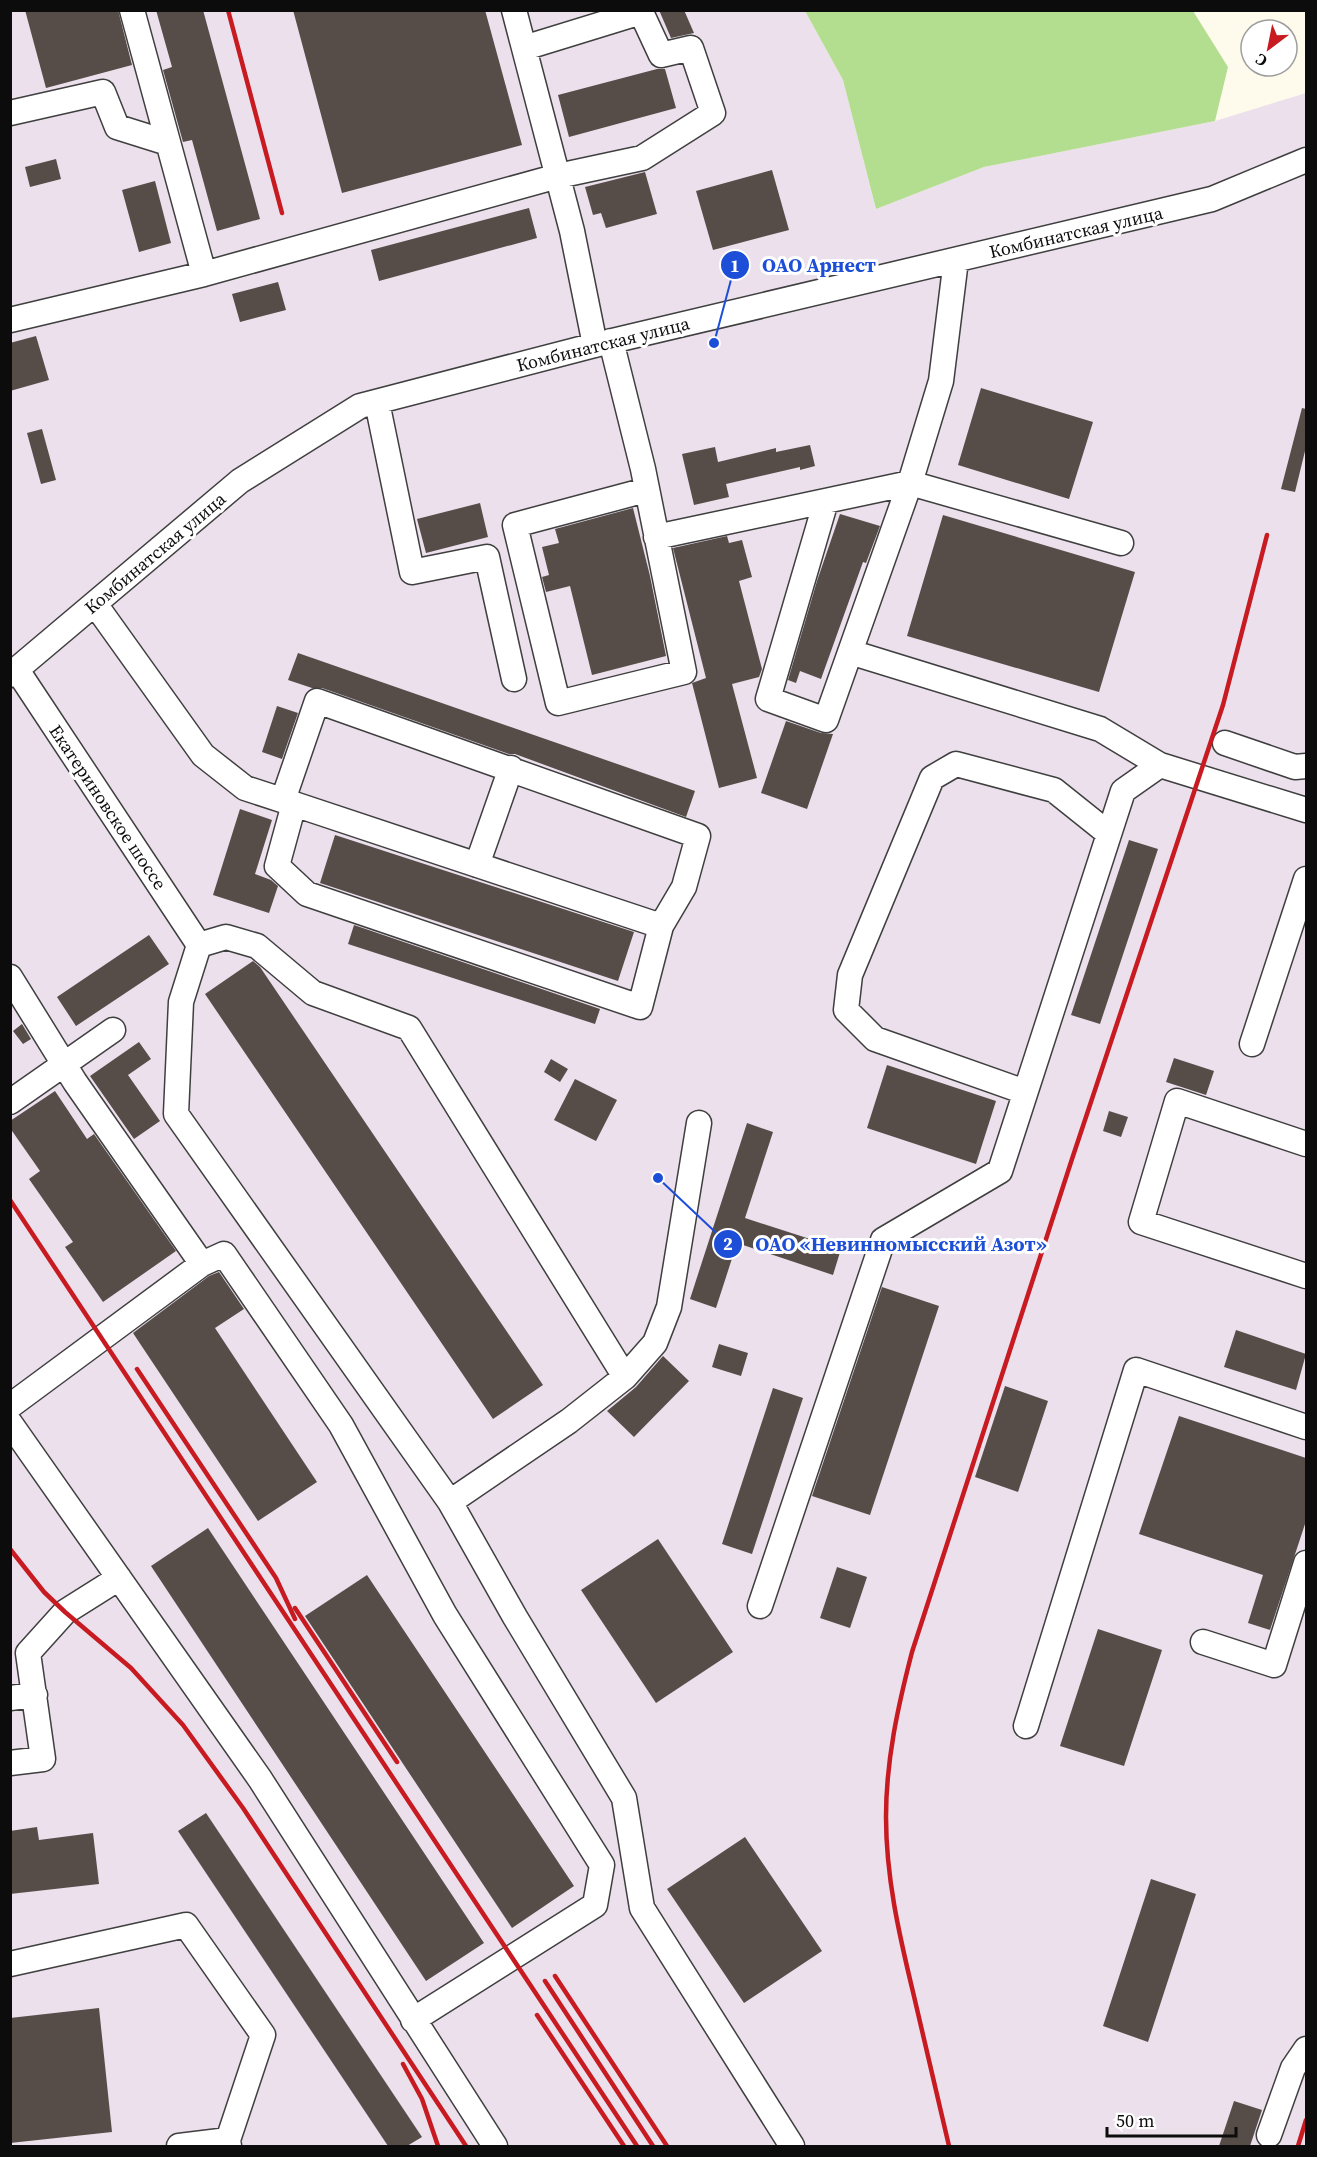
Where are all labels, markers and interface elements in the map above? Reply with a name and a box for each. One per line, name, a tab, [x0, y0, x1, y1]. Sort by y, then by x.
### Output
north arrow	[1239, 18, 1299, 78]
text: С	[1251, 49, 1271, 73]
street label: Комбинатская улица	[987, 200, 1166, 264]
callout: ОАО Арнест	[720, 246, 888, 284]
text: ОАО Арнест	[762, 251, 876, 279]
text: 1	[730, 253, 740, 278]
street label: Комбинатская улица	[514, 310, 693, 378]
street label: Комбинатская улица	[79, 486, 232, 620]
street label: Екатериновское шоссе	[43, 720, 173, 894]
callout: ОАО «Невинномысский Азот»	[713, 1225, 1058, 1263]
text: ОАО «Невинномысский Азот»	[755, 1230, 1047, 1258]
text: 2	[723, 1231, 733, 1256]
scale bar	[1107, 2100, 1236, 2138]
text: 50 m	[1116, 2108, 1154, 2133]

